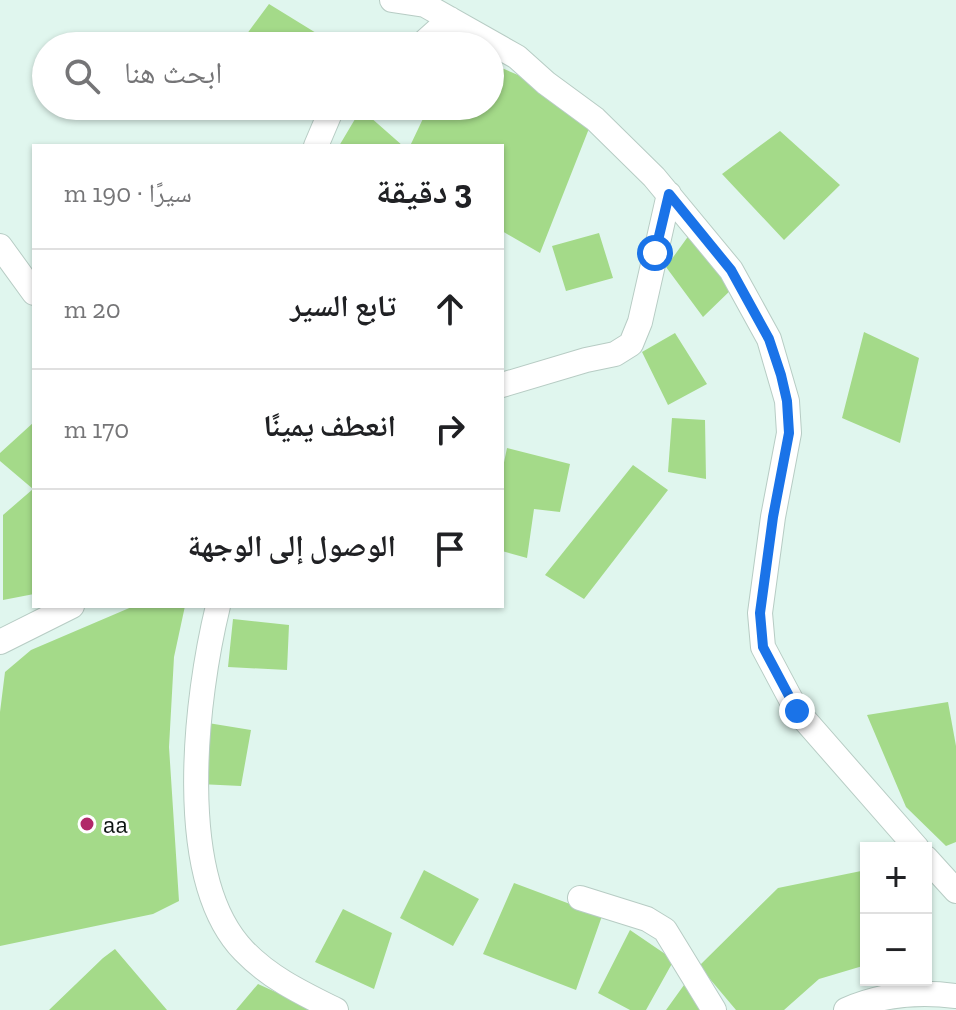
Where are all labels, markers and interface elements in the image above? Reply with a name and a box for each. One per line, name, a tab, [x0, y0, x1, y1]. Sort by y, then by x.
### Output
search box	[32, 32, 504, 120]
icon: search	[60, 54, 104, 98]
text: ابحث هنا	[124, 55, 222, 91]
text: 3 دقيقة	[376, 171, 472, 212]
text: سيرًا · 190 m	[64, 177, 192, 209]
route start	[637, 235, 673, 271]
icon: ahead	[428, 287, 472, 331]
text: تابع السير	[290, 288, 396, 324]
text: 20 m	[64, 293, 121, 325]
icon: right	[428, 407, 472, 451]
text: انعطف يمينًا	[263, 408, 396, 444]
text: 170 m	[64, 413, 129, 445]
icon: arrive	[428, 527, 472, 571]
text: الوصول إلى الوجهة	[188, 528, 396, 564]
route end	[779, 693, 815, 729]
place label: aa	[103, 808, 129, 840]
marker: aa	[78, 815, 96, 833]
map controls	[860, 842, 932, 986]
button: +	[860, 842, 932, 914]
button: −	[860, 914, 932, 986]

